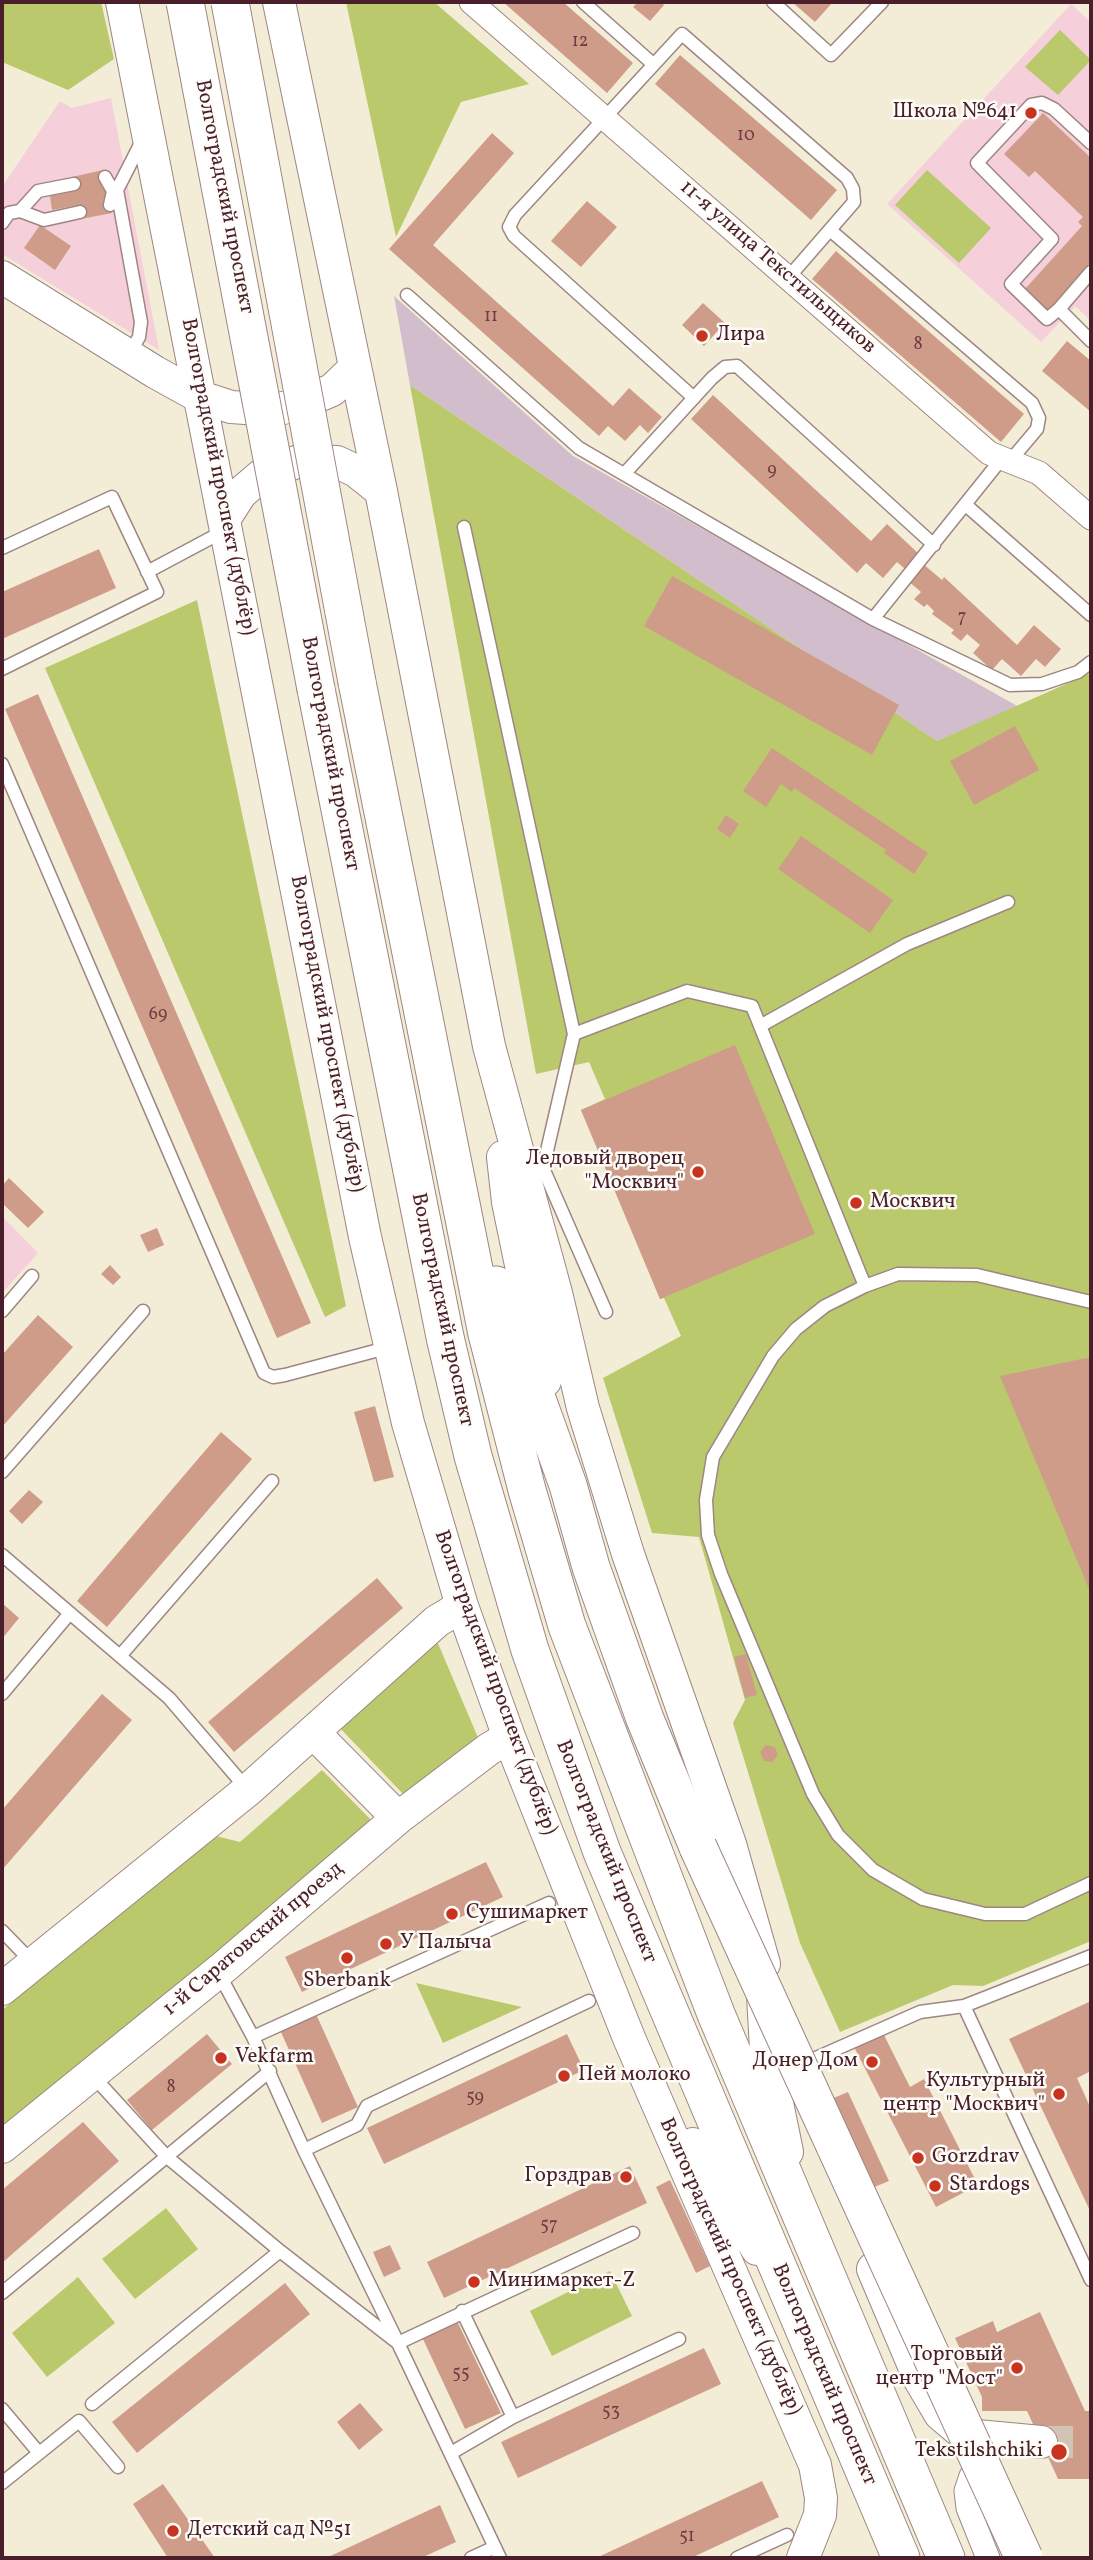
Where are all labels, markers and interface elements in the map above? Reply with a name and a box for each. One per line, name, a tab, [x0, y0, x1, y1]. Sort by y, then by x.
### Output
house number: 12	[572, 32, 588, 54]
street label: Волгоградский проспект	[188, 78, 258, 316]
place label: Школа №641	[892, 100, 1017, 126]
marker: Школа №641	[1023, 105, 1039, 121]
house number: 10	[737, 126, 755, 148]
street label: 11-я улица Текстильщиков	[674, 176, 880, 360]
house number: 11	[484, 307, 498, 329]
street label: Волгоградский проспект (дублёр)	[174, 316, 260, 638]
place label: Лира	[716, 323, 765, 349]
marker: Лира	[694, 328, 710, 344]
house number: 8	[913, 335, 923, 357]
house number: 9	[767, 461, 777, 483]
house number: 7	[958, 608, 966, 630]
street label: Волгоградский проспект	[294, 635, 364, 873]
street label: Волгоградский проспект (дублёр)	[283, 873, 369, 1195]
house number: 69	[149, 1005, 167, 1027]
place label: Ледовый дворец "Москвич"	[526, 1147, 684, 1197]
marker: Ледовый дворец "Москвич"	[690, 1164, 706, 1180]
place label: Москвич	[870, 1190, 956, 1216]
street label: Волгоградский проспект	[404, 1191, 478, 1429]
marker: Москвич	[848, 1195, 864, 1211]
street label: Волгоградский проспект (дублёр)	[427, 1527, 561, 1839]
street label: Волгоградский проспект	[549, 1737, 661, 1967]
street label: 1-й Саратовский проезд	[159, 1857, 349, 2023]
place label: Сушимаркет	[466, 1901, 588, 1927]
marker: Сушимаркет	[444, 1906, 460, 1922]
place label: У Палыча	[400, 1931, 492, 1957]
marker: У Палыча	[378, 1936, 394, 1952]
marker: Sberbank	[339, 1950, 355, 1966]
place label: Sberbank	[303, 1969, 391, 1995]
place label: Vekfarm	[235, 2045, 314, 2071]
place label: Донер Дом	[752, 2049, 858, 2075]
marker: Vekfarm	[213, 2050, 229, 2066]
marker: Донер Дом	[864, 2054, 880, 2070]
place label: Пей молоко	[578, 2063, 691, 2089]
marker: Пей молоко	[556, 2068, 572, 2084]
place label: Культурный центр "Москвич"	[883, 2069, 1045, 2119]
house number: 8	[166, 2078, 176, 2100]
marker: Культурный центр "Москвич"	[1051, 2086, 1067, 2102]
house number: 59	[466, 2088, 484, 2110]
street label: Волгоградский проспект (дублёр)	[652, 2115, 806, 2419]
place label: Gorzdrav	[932, 2145, 1019, 2171]
marker: Gorzdrav	[910, 2150, 926, 2166]
place label: Горздрав	[524, 2164, 612, 2190]
marker: Горздрав	[618, 2169, 634, 2185]
place label: Stardogs	[949, 2173, 1030, 2199]
marker: Stardogs	[927, 2178, 943, 2194]
house number: 57	[540, 2216, 558, 2238]
street label: Волгоградский проспект	[765, 2260, 881, 2490]
place label: Минимаркет-Z	[488, 2269, 635, 2295]
marker: Минимаркет-Z	[466, 2274, 482, 2290]
place label: Торговый центр "Мост"	[876, 2343, 1003, 2393]
marker: Торговый центр "Мост"	[1009, 2360, 1025, 2376]
house number: 55	[452, 2364, 470, 2386]
house number: 53	[602, 2402, 620, 2424]
place label: Tekstilshchiki	[915, 2439, 1043, 2465]
marker: Tekstilshchiki	[1049, 2442, 1069, 2462]
place label: Детский сад №51	[187, 2518, 352, 2544]
marker: Детский сад №51	[165, 2523, 181, 2539]
house number: 51	[679, 2527, 695, 2549]

